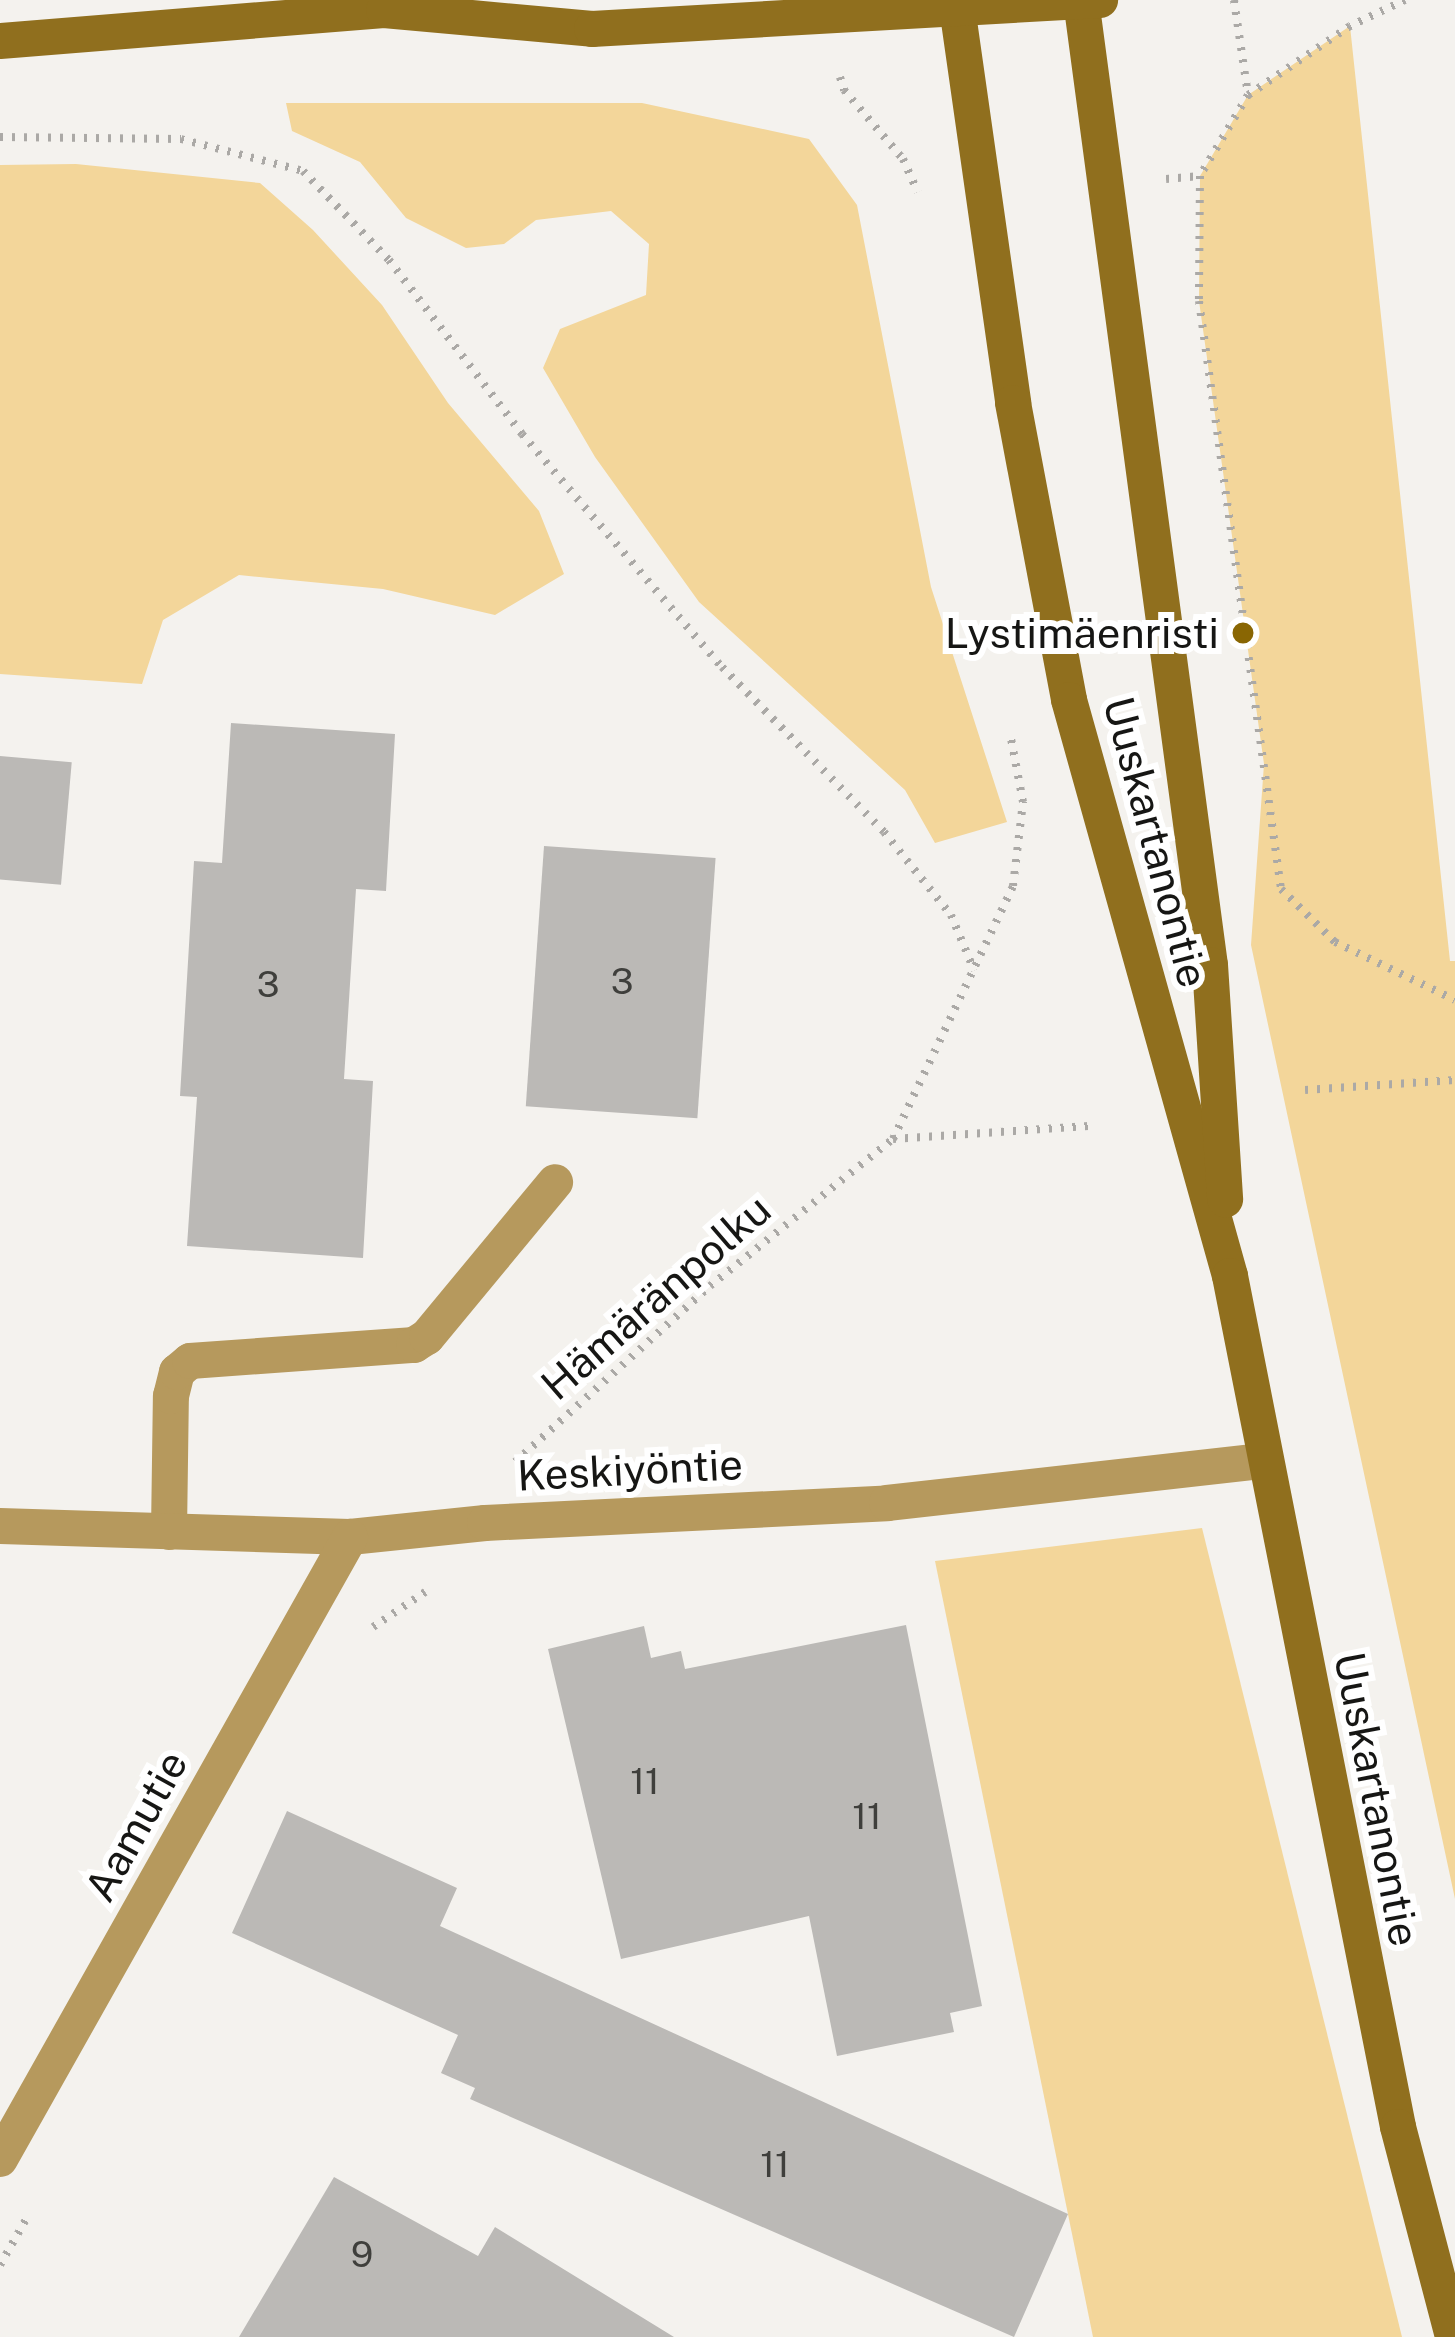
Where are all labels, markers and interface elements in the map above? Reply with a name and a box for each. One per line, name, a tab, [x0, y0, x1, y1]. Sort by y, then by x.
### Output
place label: Lystimäenristi	[945, 608, 1219, 658]
marker: Lystimäenristi	[1230, 620, 1256, 646]
street label: Uuskartanontie	[1093, 691, 1219, 993]
house number: 3	[611, 960, 633, 1004]
house number: 3	[257, 963, 279, 1007]
street label: Hämäränpolku	[531, 1184, 781, 1410]
street label: Keskiyöntie	[516, 1439, 744, 1501]
street label: Uuskartanontie	[1324, 1648, 1430, 1950]
street label: Aamutie	[74, 1742, 198, 1910]
house number: 11	[630, 1760, 660, 1804]
house number: 11	[852, 1795, 882, 1839]
house number: 11	[760, 2143, 790, 2187]
house number: 9	[351, 2233, 373, 2277]

